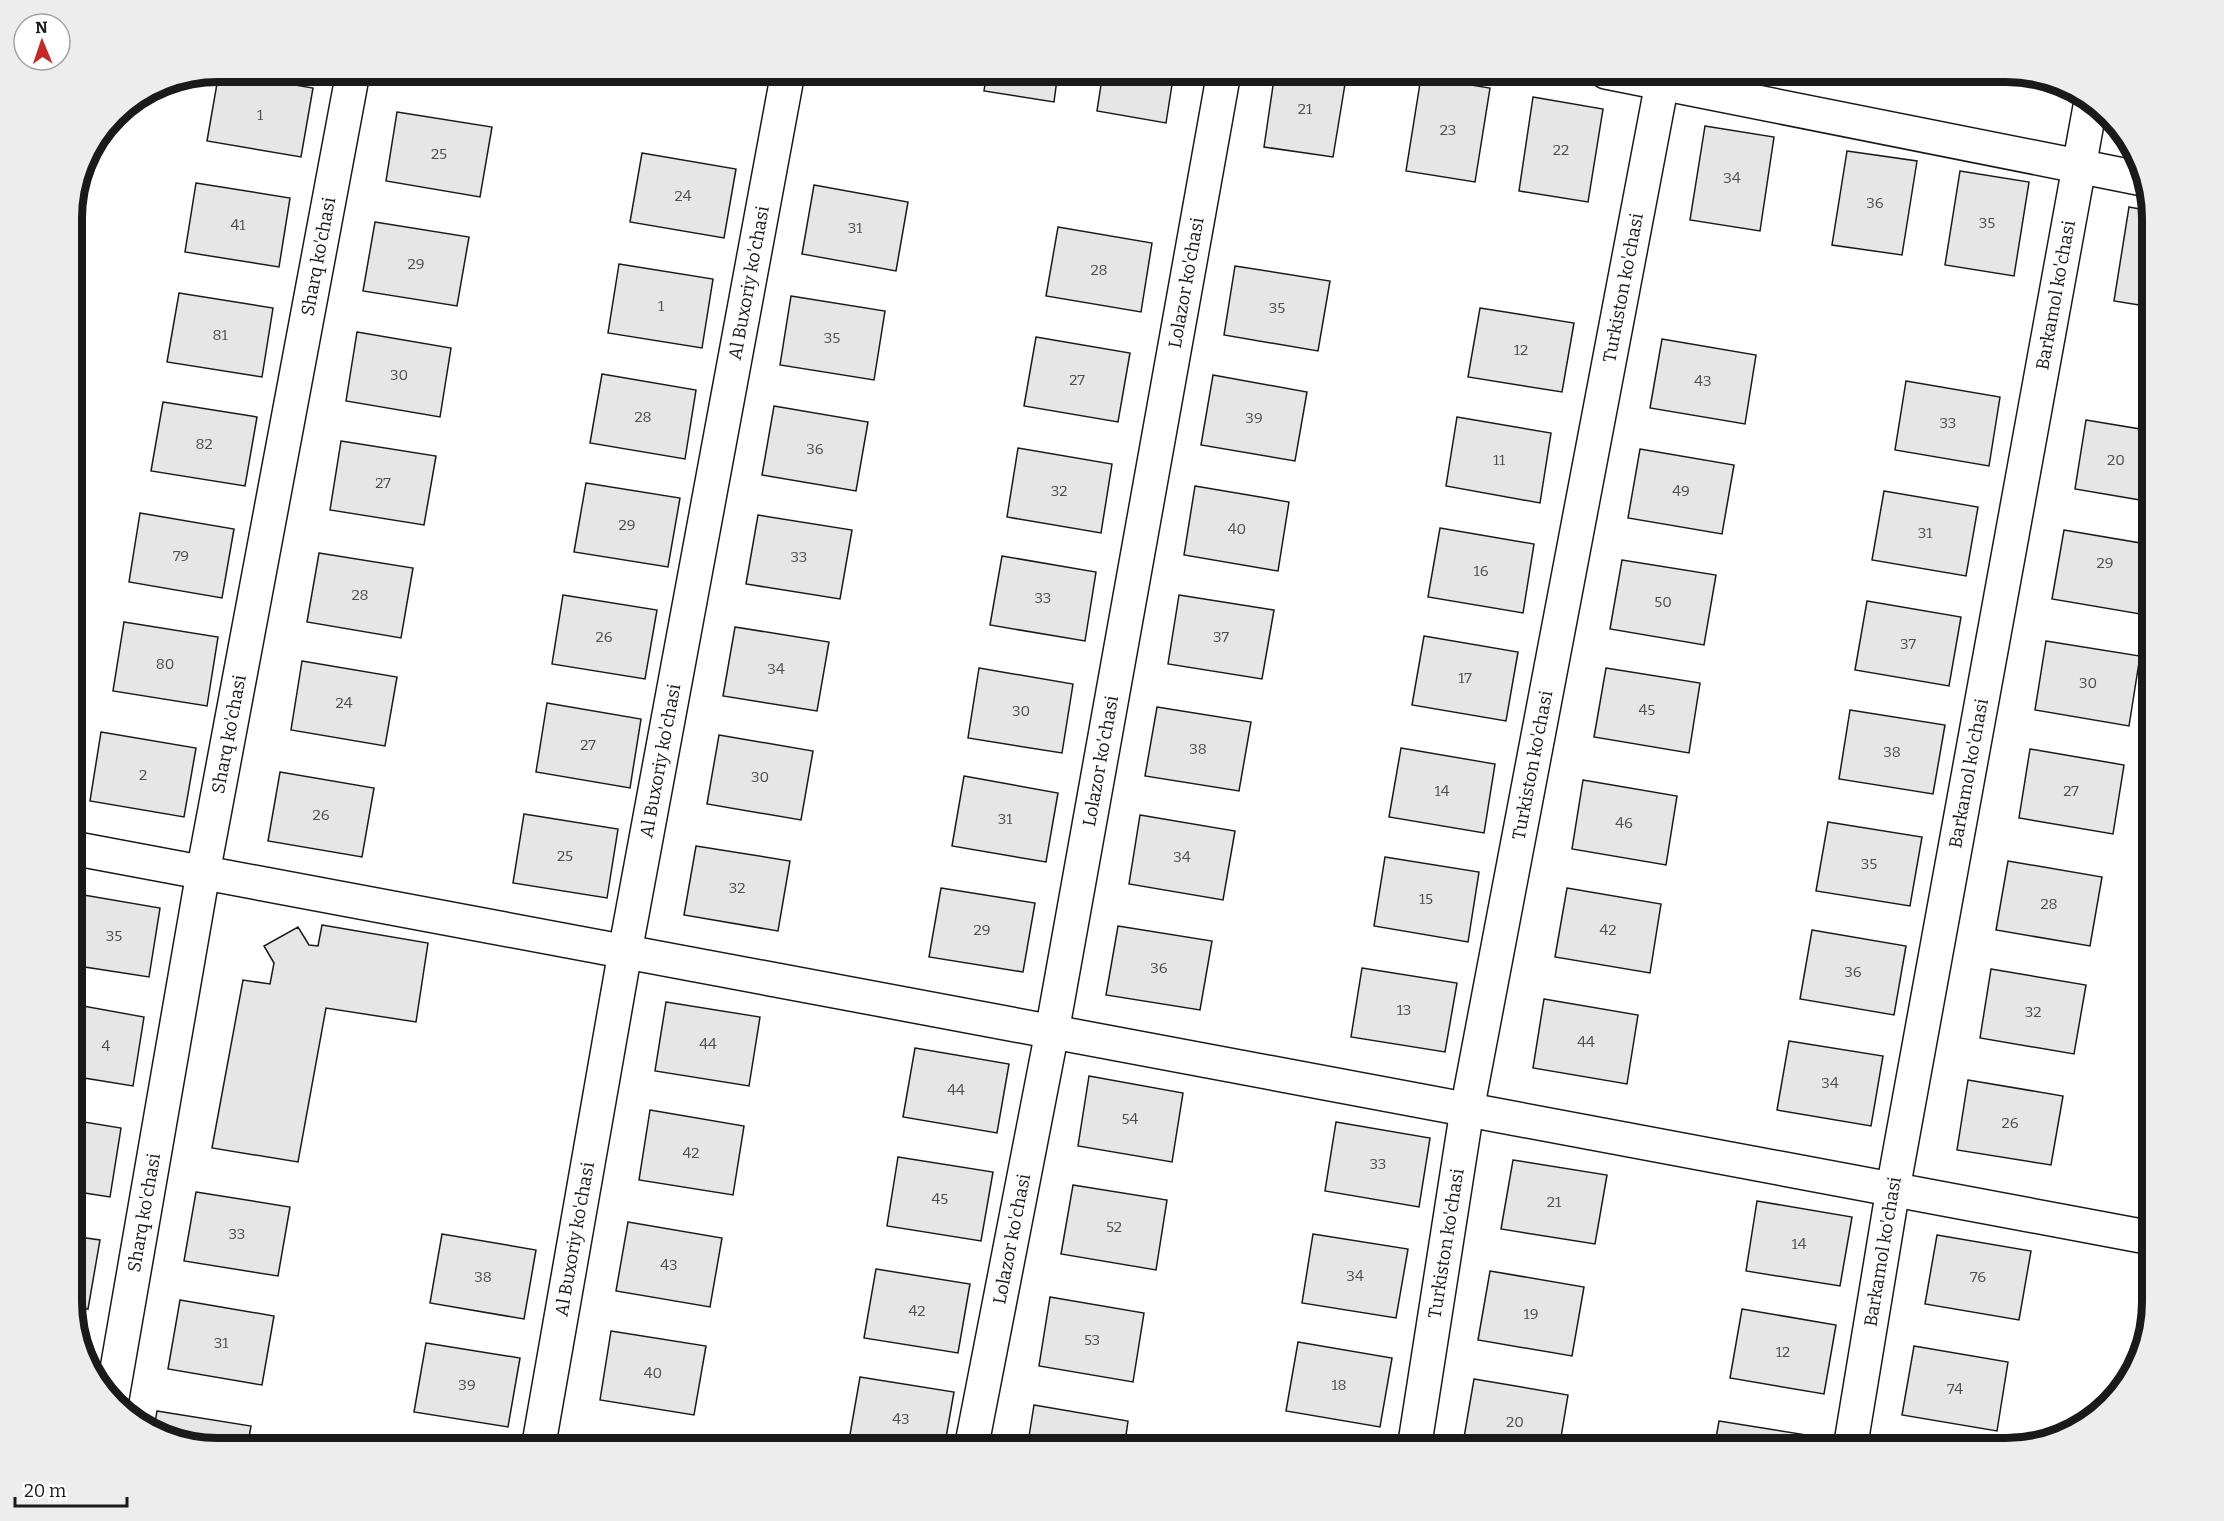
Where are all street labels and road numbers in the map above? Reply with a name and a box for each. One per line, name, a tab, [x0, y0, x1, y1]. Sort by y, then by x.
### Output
street label: Sharq ko'chasi	[297, 195, 340, 318]
street label: Al Buxoriy ko'chasi	[724, 204, 774, 362]
street label: Turkiston ko'chasi	[1598, 211, 1648, 364]
street label: Lolazor ko'chasi	[1164, 216, 1209, 350]
street label: Barkamol ko'chasi	[2031, 219, 2080, 372]
street label: Sharq ko'chasi	[207, 673, 251, 795]
street label: Al Buxoriy ko'chasi	[635, 682, 685, 840]
street label: Turkiston ko'chasi	[1508, 689, 1557, 842]
street label: Lolazor ko'chasi	[1078, 694, 1123, 828]
street label: Barkamol ko'chasi	[1944, 697, 1993, 850]
street label: Sharq ko'chasi	[123, 1152, 165, 1274]
street label: Al Buxoriy ko'chasi	[550, 1160, 599, 1318]
street label: Turkiston ko'chasi	[1424, 1167, 1469, 1320]
street label: Lolazor ko'chasi	[988, 1172, 1035, 1306]
street label: Barkamol ko'chasi	[1859, 1175, 1906, 1328]

